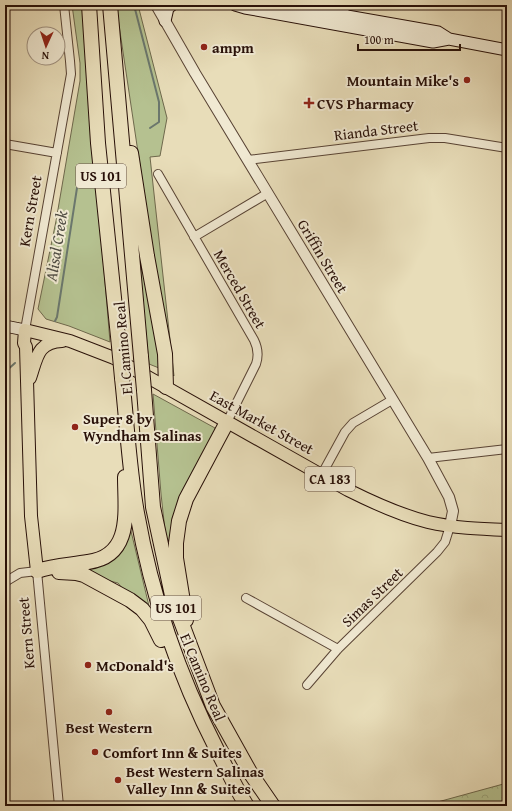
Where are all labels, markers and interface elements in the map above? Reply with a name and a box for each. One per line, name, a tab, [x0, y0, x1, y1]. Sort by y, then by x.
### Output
north arrow	[26, 26, 66, 66]
scale bar	[358, 26, 460, 52]
text: 100 m	[364, 31, 394, 48]
place label: ampm	[212, 37, 254, 58]
marker: ampm	[199, 42, 209, 52]
text: N	[41, 48, 50, 64]
place label: Mountain Mike's	[347, 70, 459, 91]
marker: Mountain Mike's	[462, 75, 472, 85]
place label: CVS Pharmacy	[317, 93, 414, 114]
marker: CVS Pharmacy	[304, 98, 314, 108]
street label: Rianda Street	[333, 114, 420, 146]
road number: US 101	[76, 164, 126, 188]
street label: Kern Street	[13, 173, 47, 248]
water label: Alisal Creek	[38, 208, 74, 284]
street label: Griffin Street	[293, 215, 354, 297]
street label: Merced Street	[209, 246, 272, 333]
street label: El Camino Real	[108, 301, 138, 395]
street label: East Market Street	[206, 385, 318, 460]
place label: Super 8 by Wyndham Salinas	[83, 408, 201, 446]
marker: Super 8 by Wyndham Salinas	[70, 422, 80, 432]
road number: CA 183	[305, 467, 355, 491]
street label: Simas Street	[337, 562, 408, 632]
street label: Kern Street	[12, 596, 40, 670]
road number: US 101	[151, 596, 201, 620]
street label: El Camino Real	[175, 630, 231, 724]
place label: McDonald's	[96, 655, 174, 676]
marker: McDonald's	[83, 660, 93, 670]
marker: Best Western	[104, 707, 114, 717]
place label: Best Western	[66, 717, 153, 738]
place label: Comfort Inn & Suites	[103, 742, 242, 763]
marker: Comfort Inn & Suites	[90, 747, 100, 757]
place label: Best Western Salinas Valley Inn & Suites	[126, 761, 264, 799]
marker: Best Western Salinas Valley Inn & Suites	[113, 775, 123, 785]

